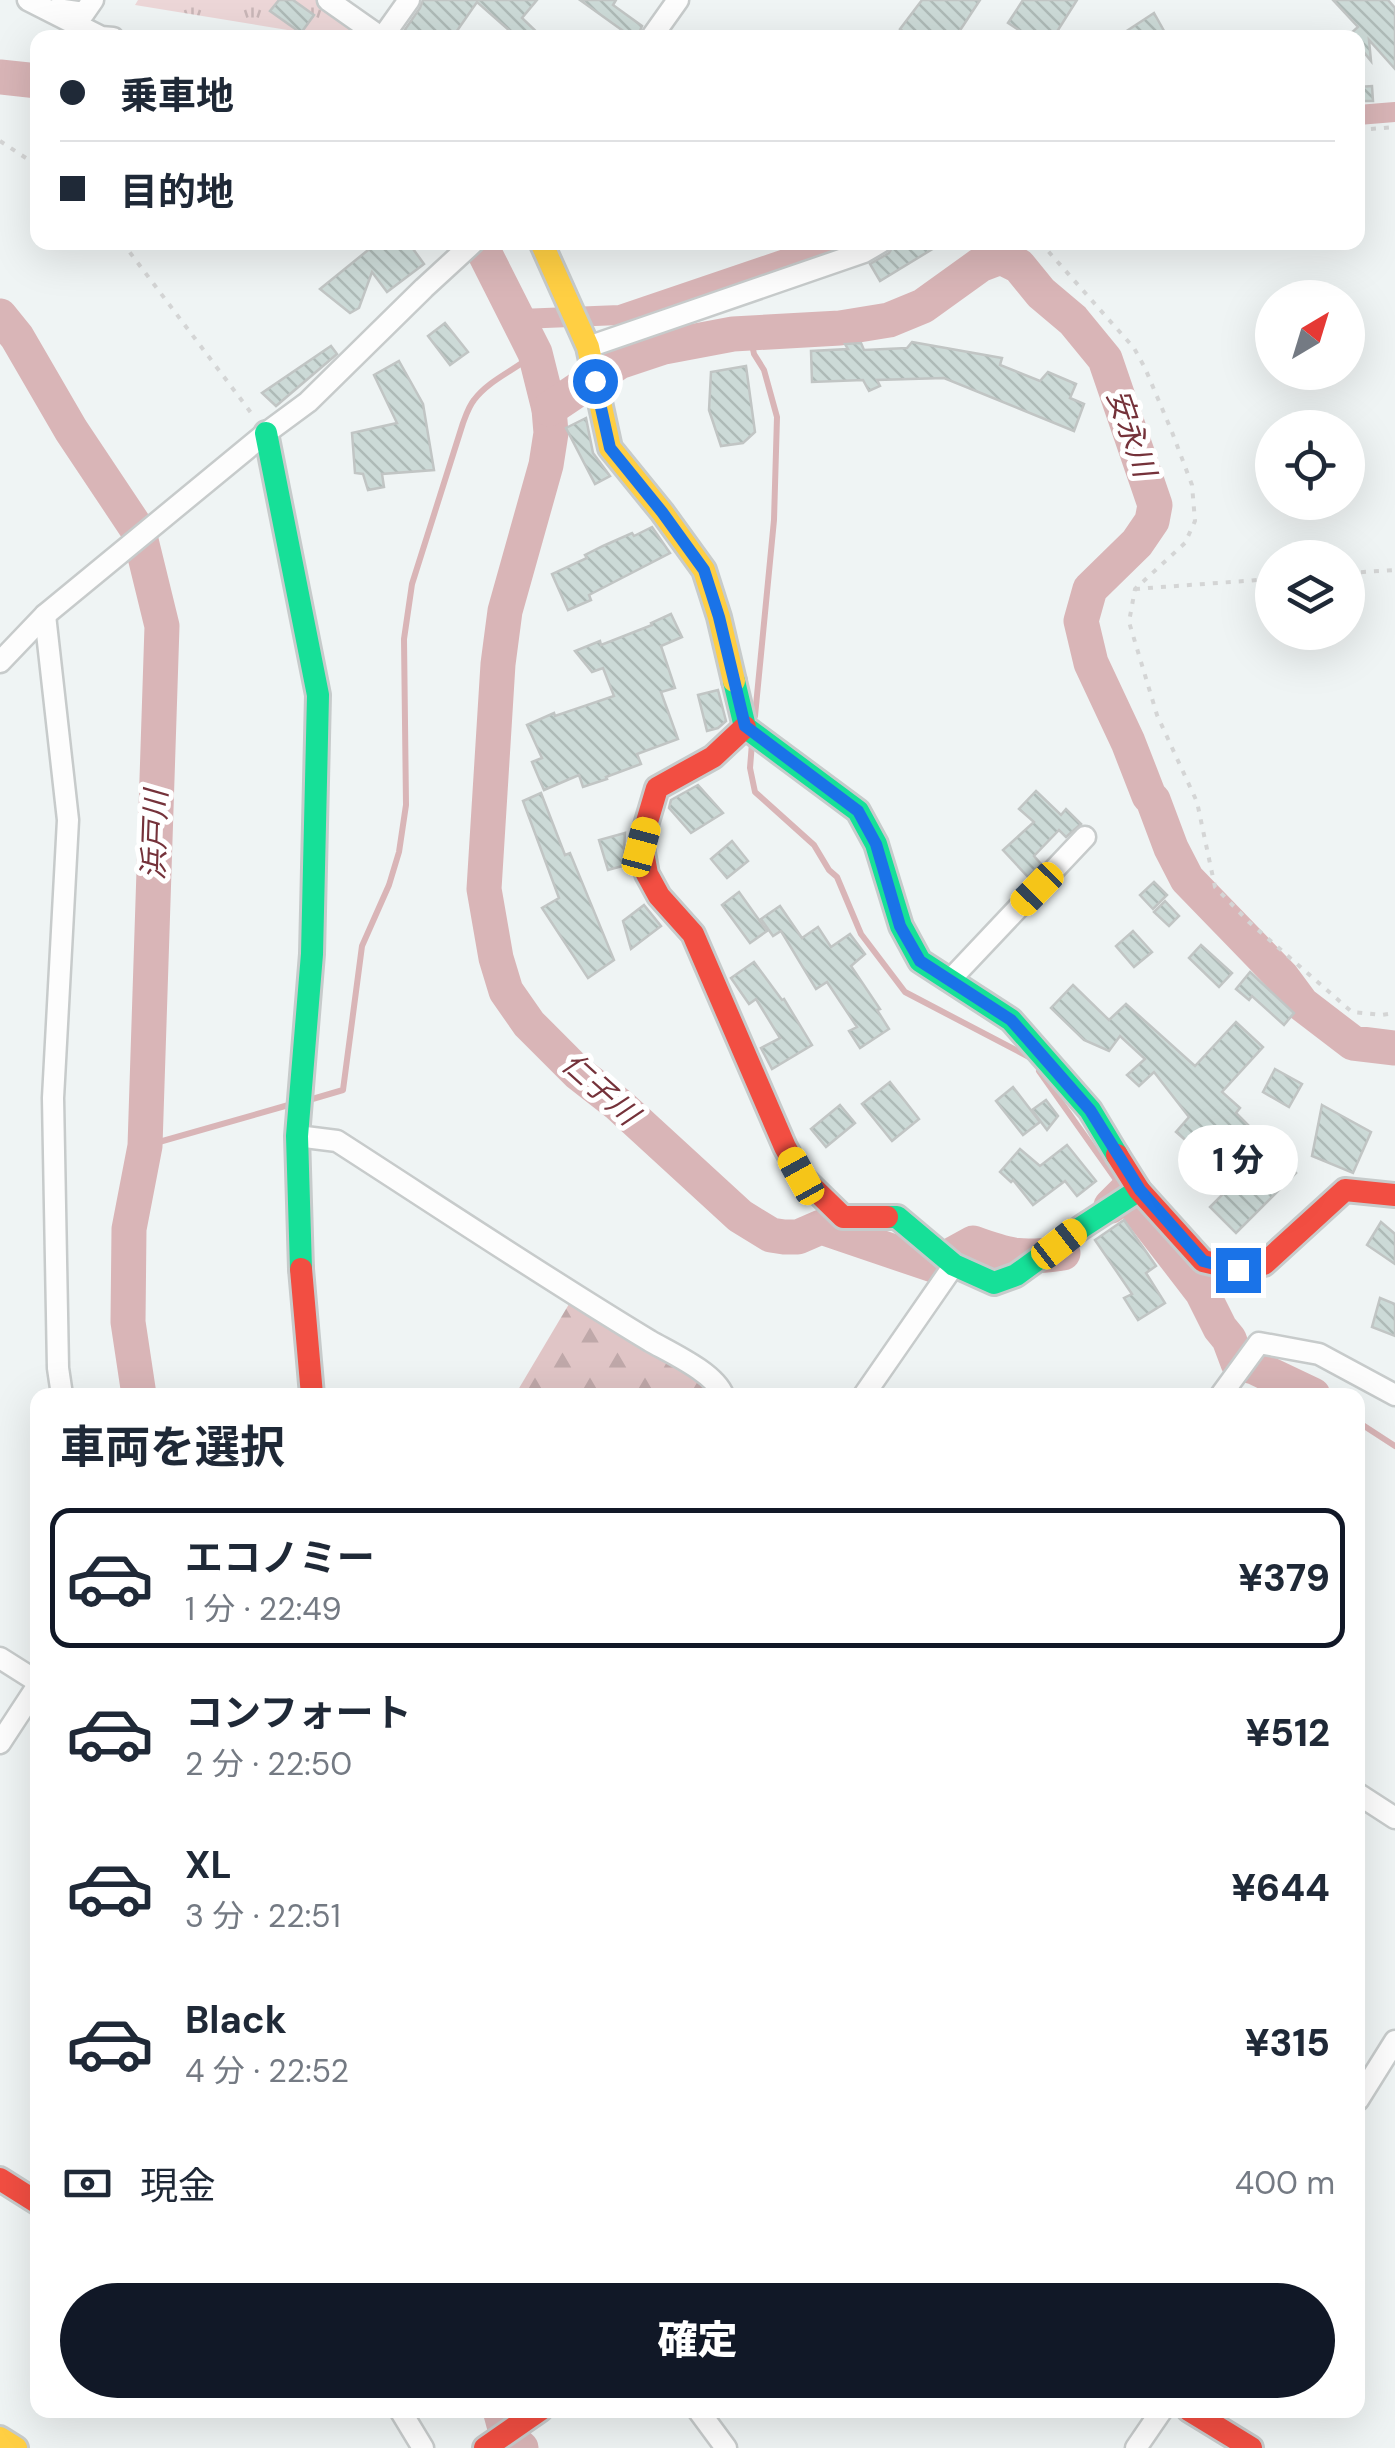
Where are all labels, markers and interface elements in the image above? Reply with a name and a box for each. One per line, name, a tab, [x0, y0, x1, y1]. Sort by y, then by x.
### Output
text: 乗車地	[120, 71, 234, 121]
text: 目的地	[120, 167, 234, 217]
north arrow	[1255, 280, 1365, 390]
map controls	[1255, 280, 1365, 650]
route start	[573, 359, 618, 404]
water label: 安永川	[1098, 384, 1166, 485]
button: locate	[1255, 410, 1365, 520]
button: layers	[1255, 540, 1365, 650]
water label: 浜戸川	[133, 786, 176, 881]
car	[619, 814, 663, 880]
car	[1005, 857, 1069, 921]
water label: 仁子川	[554, 1044, 649, 1135]
callout: 1 分	[1178, 1125, 1298, 1195]
text: 1 分	[1212, 1139, 1264, 1181]
car	[773, 1142, 829, 1210]
car	[1026, 1214, 1092, 1274]
route end	[1216, 1248, 1261, 1293]
text: 車両を選択	[60, 1418, 285, 1477]
icon: car	[65, 1533, 155, 1623]
text: エコノミー	[185, 1533, 375, 1583]
text: ¥379	[1238, 1553, 1330, 1603]
text: 1 分 · 22:49	[185, 1588, 342, 1630]
icon: car	[65, 1688, 155, 1778]
text: コンフォート	[185, 1688, 412, 1738]
text: ¥512	[1245, 1708, 1330, 1758]
text: 2 分 · 22:50	[185, 1743, 352, 1785]
text: XL	[185, 1840, 232, 1890]
icon: car	[65, 1843, 155, 1933]
text: ¥644	[1231, 1863, 1330, 1913]
text: 3 分 · 22:51	[185, 1895, 341, 1937]
text: Black	[185, 1995, 287, 2045]
icon: car	[65, 1998, 155, 2088]
text: ¥315	[1245, 2018, 1330, 2068]
text: 4 分 · 22:52	[185, 2050, 349, 2092]
icon: cash	[60, 2156, 115, 2211]
text: 現金	[140, 2161, 216, 2211]
text: 400 m	[1235, 2162, 1335, 2204]
button: 確定	[60, 2283, 1335, 2398]

